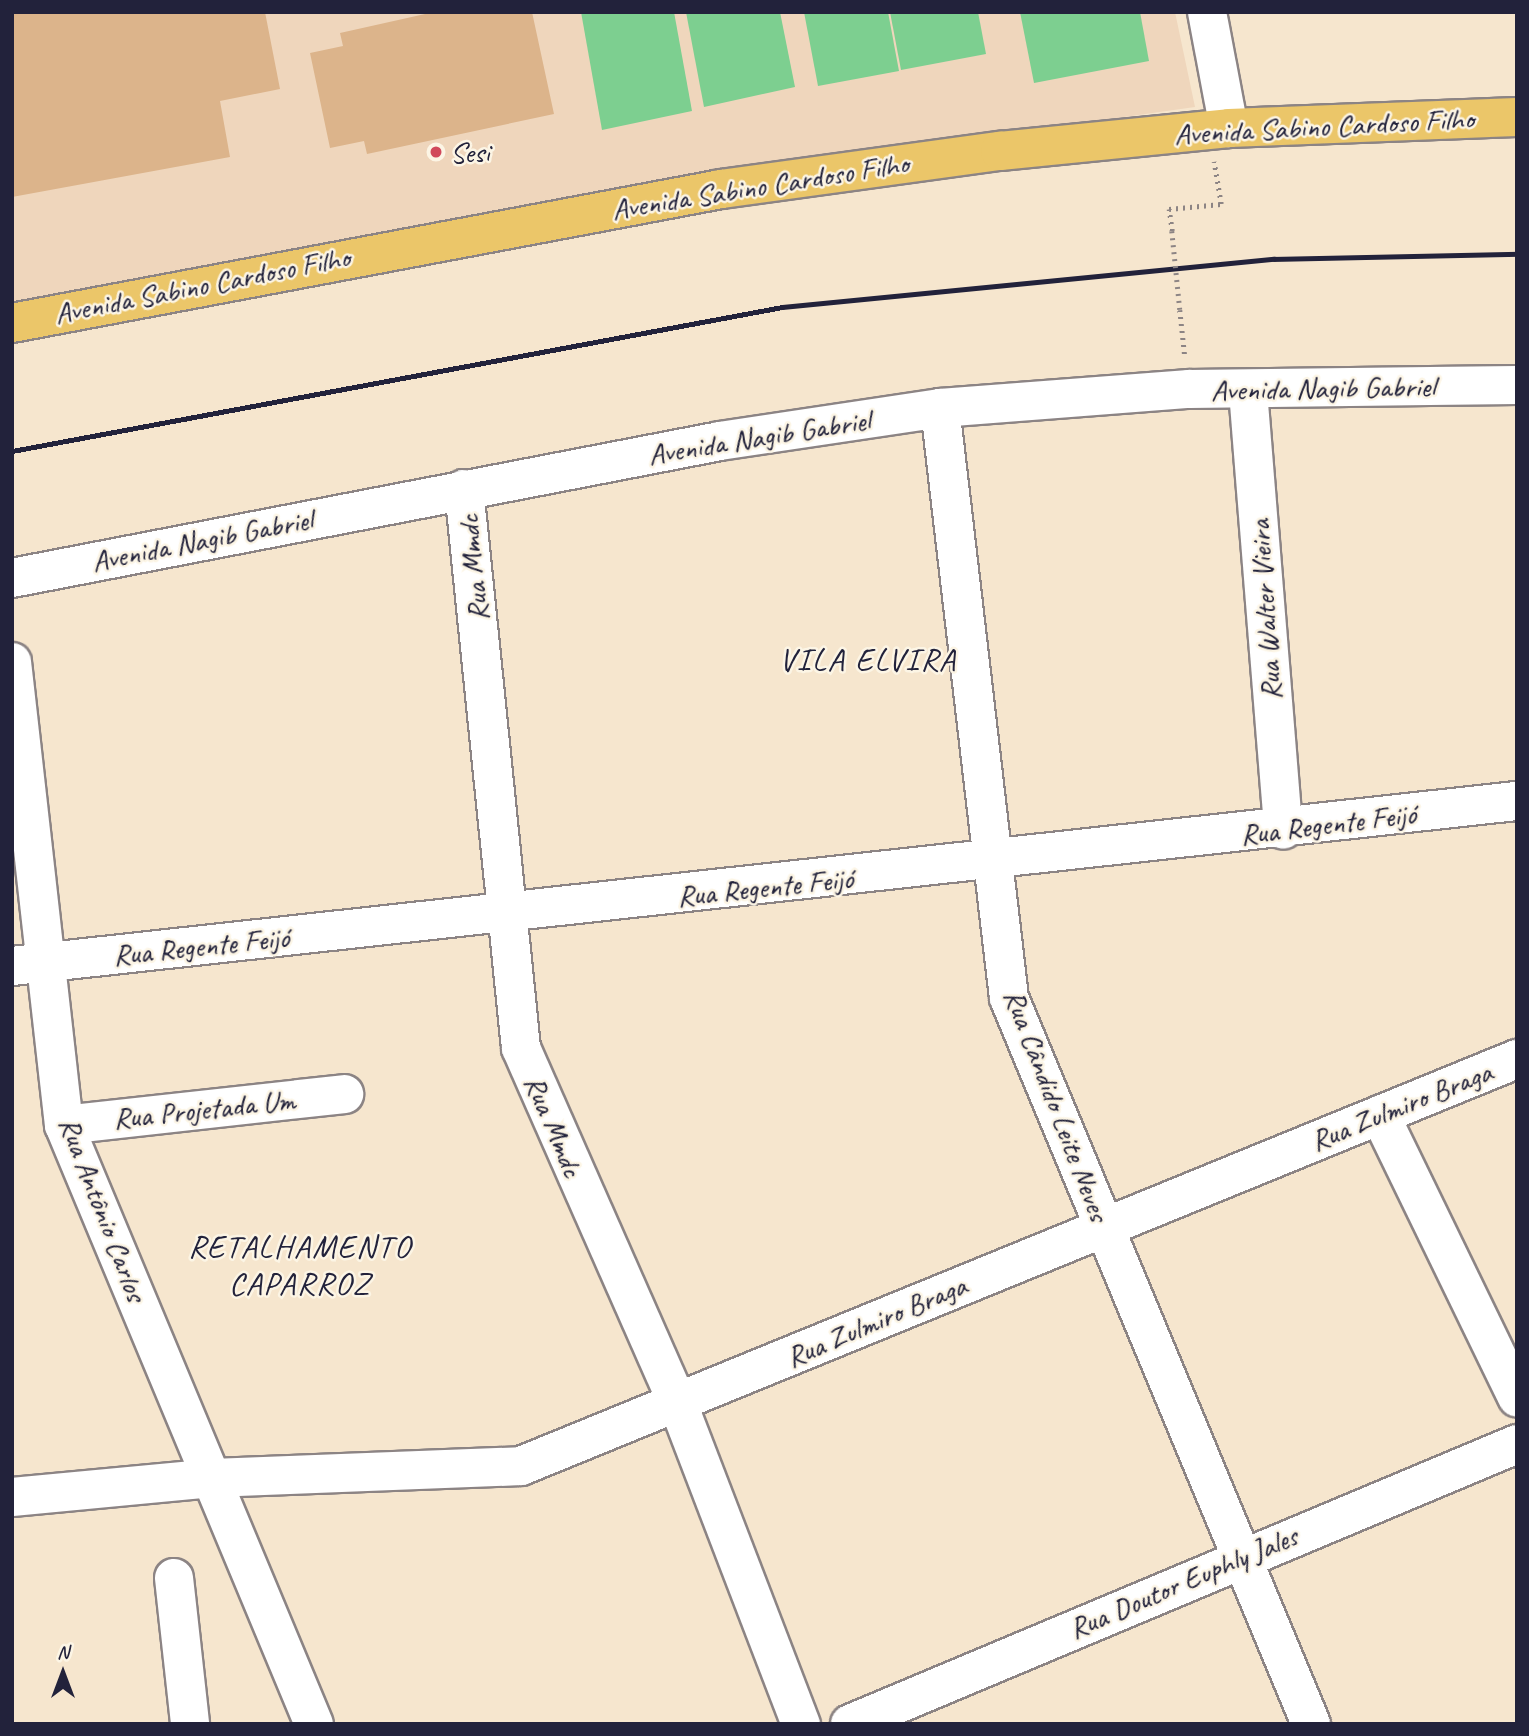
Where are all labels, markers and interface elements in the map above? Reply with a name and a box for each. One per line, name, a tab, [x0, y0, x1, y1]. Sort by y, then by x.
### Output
street label: Avenida Sabino Cardoso Filho	[1173, 100, 1475, 152]
place label: Sesi	[450, 134, 490, 170]
marker: Sesi	[428, 144, 444, 160]
street label: Avenida Sabino Cardoso Filho	[609, 145, 911, 227]
street label: Avenida Sabino Cardoso Filho	[51, 239, 353, 331]
street label: Avenida Nagib Gabriel	[1210, 368, 1436, 408]
street label: Avenida Nagib Gabriel	[645, 402, 873, 472]
street label: Avenida Nagib Gabriel	[88, 501, 316, 579]
street label: Rua Mmdc	[450, 513, 496, 623]
street label: Rua Walter Vieira	[1241, 518, 1289, 702]
district label: VILA ELVIRA	[781, 641, 955, 679]
street label: Rua Regente Feijó	[1238, 795, 1418, 853]
street label: Rua Regente Feijó	[675, 860, 855, 914]
street label: Rua Regente Feijó	[111, 919, 291, 973]
street label: Rua Cândido Leite Neves	[996, 984, 1118, 1226]
street label: Rua Zulmiro Braga	[1305, 1053, 1497, 1159]
street label: Rua Mmdc	[517, 1070, 591, 1182]
street label: Rua Projetada Um	[111, 1082, 297, 1136]
street label: Rua Antônio Carlos	[51, 1111, 155, 1307]
district label: RETALHAMENTO CAPARROZ	[191, 1229, 409, 1304]
street label: Rua Zulmiro Braga	[781, 1267, 971, 1375]
street label: Rua Doutor Euphly Jales	[1063, 1518, 1303, 1646]
north arrow	[28, 1638, 98, 1708]
text: N	[57, 1640, 69, 1664]

